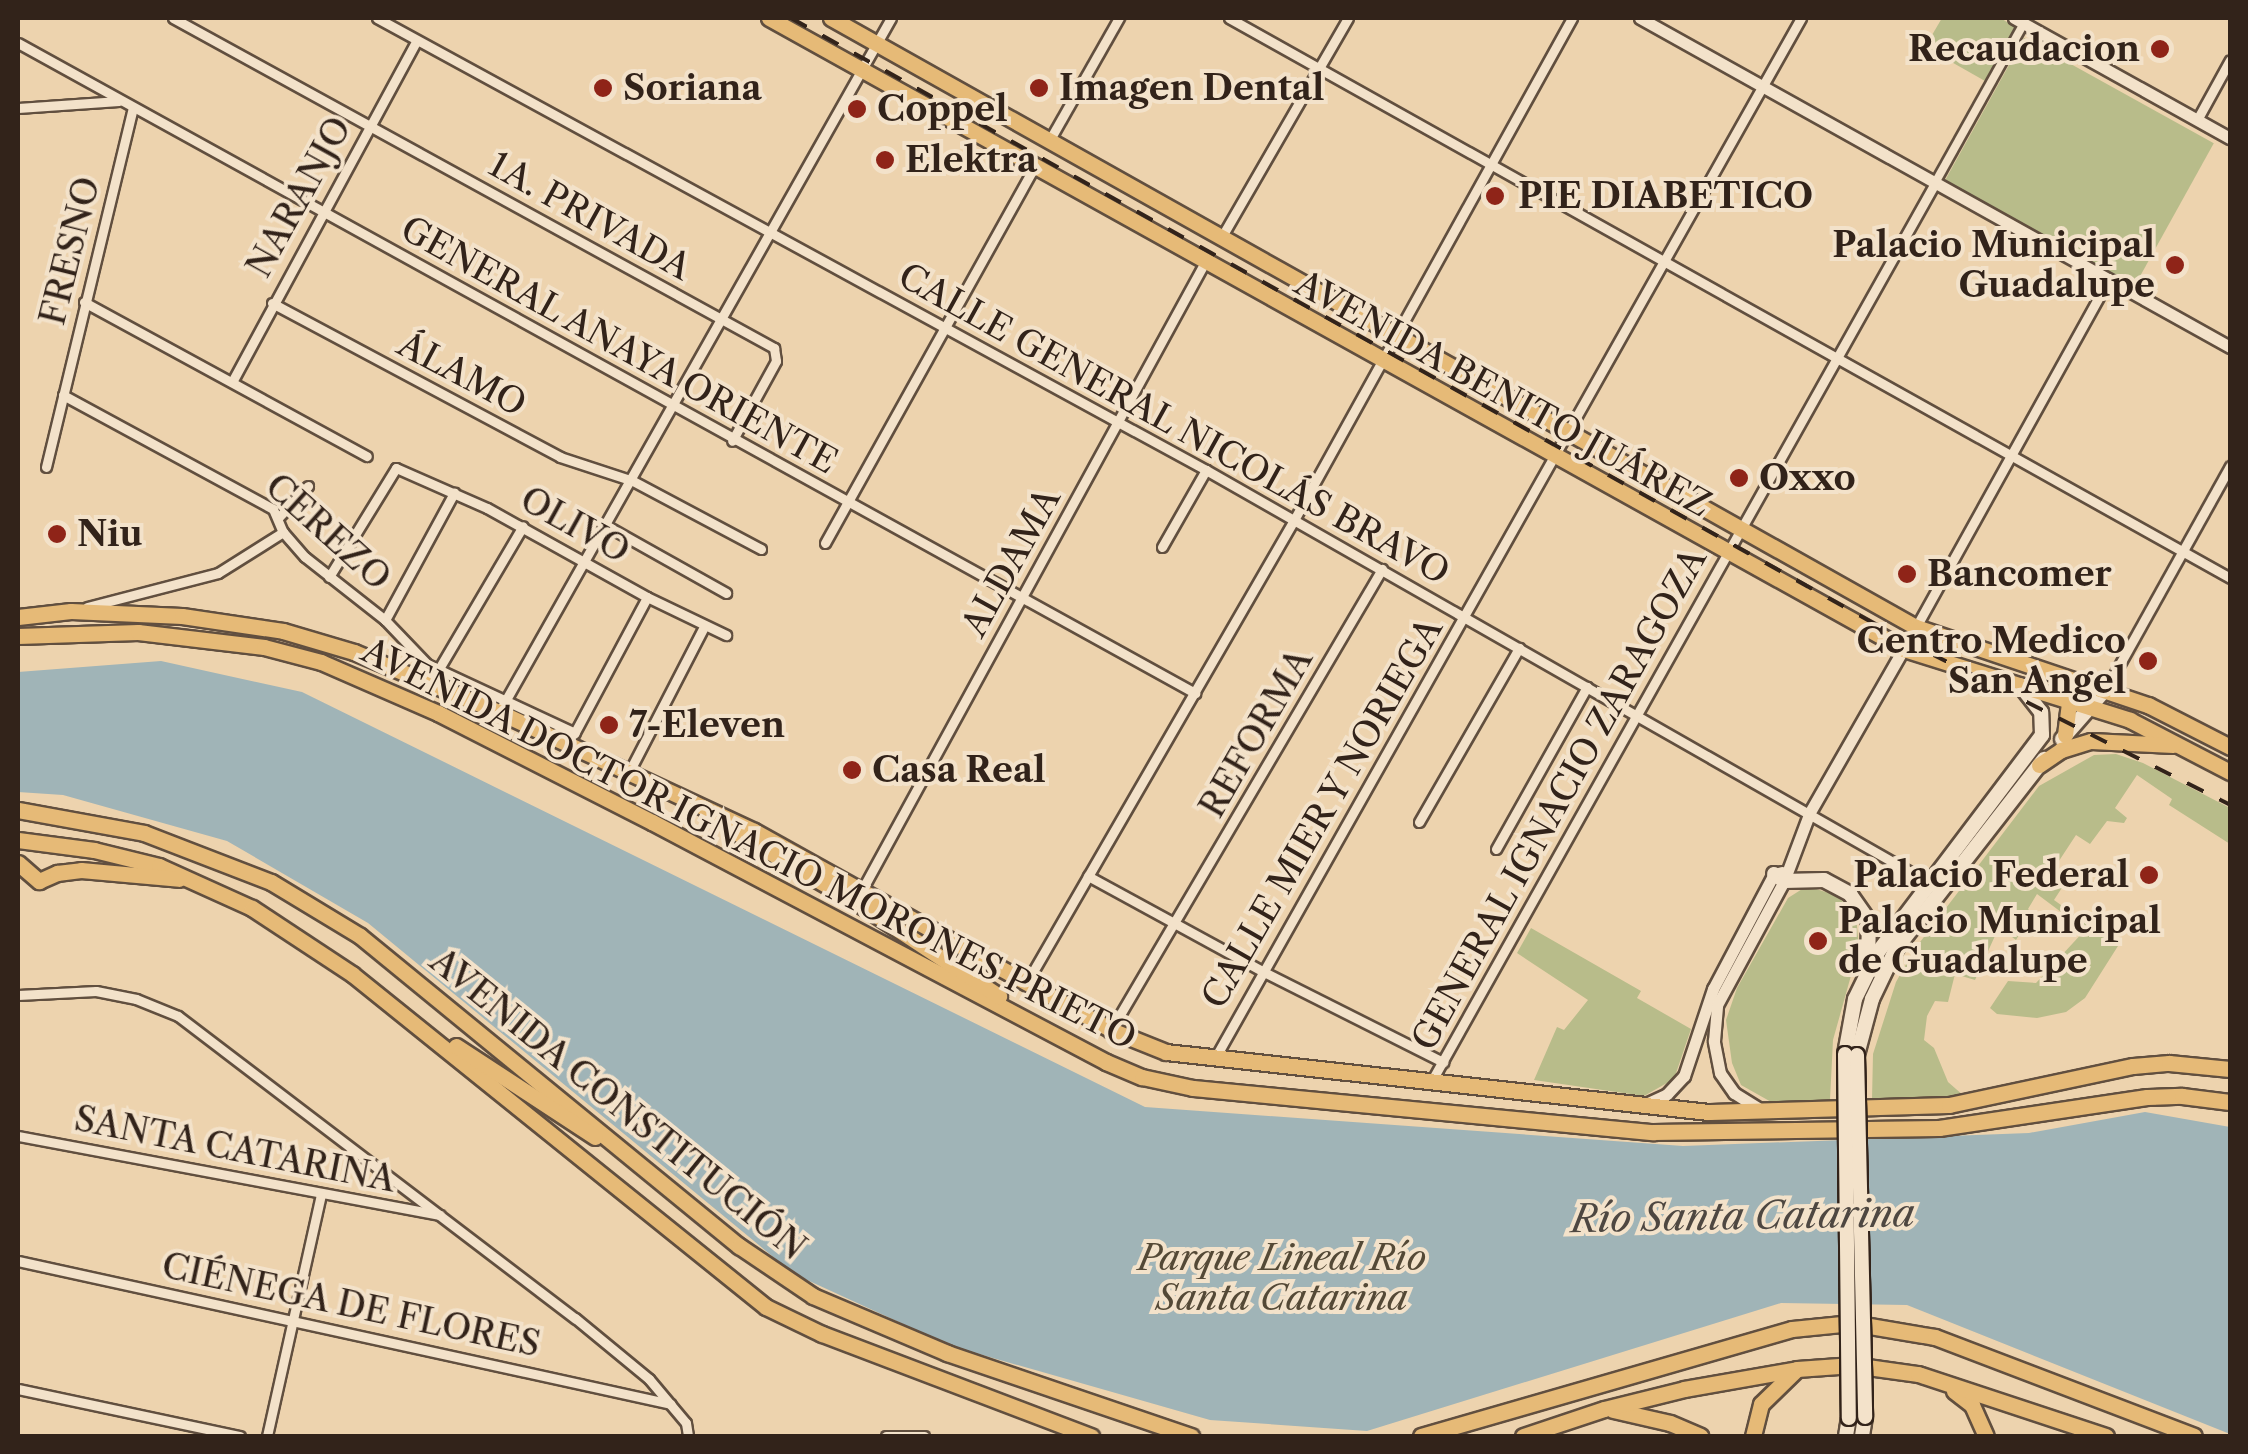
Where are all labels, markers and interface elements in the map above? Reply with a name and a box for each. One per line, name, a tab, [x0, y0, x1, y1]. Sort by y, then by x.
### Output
place label: Recaudacion	[1908, 28, 2140, 70]
marker: Recaudacion	[2149, 38, 2171, 60]
place label: Soriana	[623, 67, 762, 109]
place label: Imagen Dental	[1059, 67, 1324, 109]
marker: Soriana	[592, 77, 614, 99]
marker: Imagen Dental	[1028, 77, 1050, 99]
place label: Coppel	[877, 88, 1008, 130]
marker: Coppel	[846, 98, 868, 120]
street label: NARANJO	[238, 110, 360, 284]
place label: Elektra	[905, 139, 1037, 181]
street label: 1A. PRIVADA	[482, 143, 698, 289]
marker: Elektra	[874, 149, 896, 171]
street label: FRESNO	[31, 173, 109, 329]
place label: PIE DIABETICO	[1518, 175, 1813, 217]
marker: PIE DIABETICO	[1482, 183, 1508, 209]
street label: GENERAL ANAYA ORIENTE	[392, 207, 846, 483]
place label: Palacio Municipal Guadalupe	[1832, 224, 2155, 306]
street label: CALLE GENERAL NICOLÁS BRAVO	[891, 254, 1457, 594]
marker: Palacio Municipal Guadalupe	[2164, 254, 2186, 276]
street label: AVENIDA BENITO JUÁREZ	[1287, 262, 1719, 526]
street label: ÁLAMO	[391, 323, 533, 425]
place label: Oxxo	[1759, 457, 1856, 499]
street label: CEREZO	[257, 465, 399, 599]
marker: Oxxo	[1728, 467, 1750, 489]
street label: OLIVO	[513, 478, 637, 572]
street label: ALDAMA	[953, 480, 1069, 644]
place label: Niu	[77, 513, 143, 555]
marker: Niu	[46, 523, 68, 545]
street label: GENERAL IGNACIO ZARAGOZA	[1403, 540, 1715, 1058]
place label: Bancomer	[1927, 553, 2112, 595]
marker: Bancomer	[1896, 563, 1918, 585]
street label: CALLE MIER Y NORIEGA	[1192, 609, 1452, 1017]
place label: Centro Medico San Angel	[1857, 620, 2126, 702]
street label: AVENIDA DOCTOR IGNACIO MORONES PRIETO	[354, 629, 1144, 1059]
street label: REFORMA	[1191, 641, 1321, 825]
marker: Centro Medico San Angel	[2135, 648, 2161, 674]
place label: 7-Eleven	[629, 704, 785, 746]
marker: 7-Eleven	[598, 714, 620, 736]
place label: Casa Real	[872, 749, 1046, 791]
marker: Casa Real	[841, 759, 863, 781]
place label: Palacio Federal	[1853, 854, 2129, 896]
marker: Palacio Federal	[2138, 864, 2160, 886]
place label: Palacio Municipal de Guadalupe	[1838, 900, 2161, 982]
marker: Palacio Municipal de Guadalupe	[1807, 930, 1829, 952]
street label: AVENIDA CONSTITUCIÓN	[421, 939, 815, 1269]
street label: SANTA CATARINA	[70, 1097, 400, 1201]
water label: Río Santa Catarina	[1571, 1190, 1915, 1242]
park label: Parque Lineal Río Santa Catarina	[1138, 1237, 1426, 1319]
street label: CIÉNEGA DE FLORES	[157, 1244, 545, 1366]

